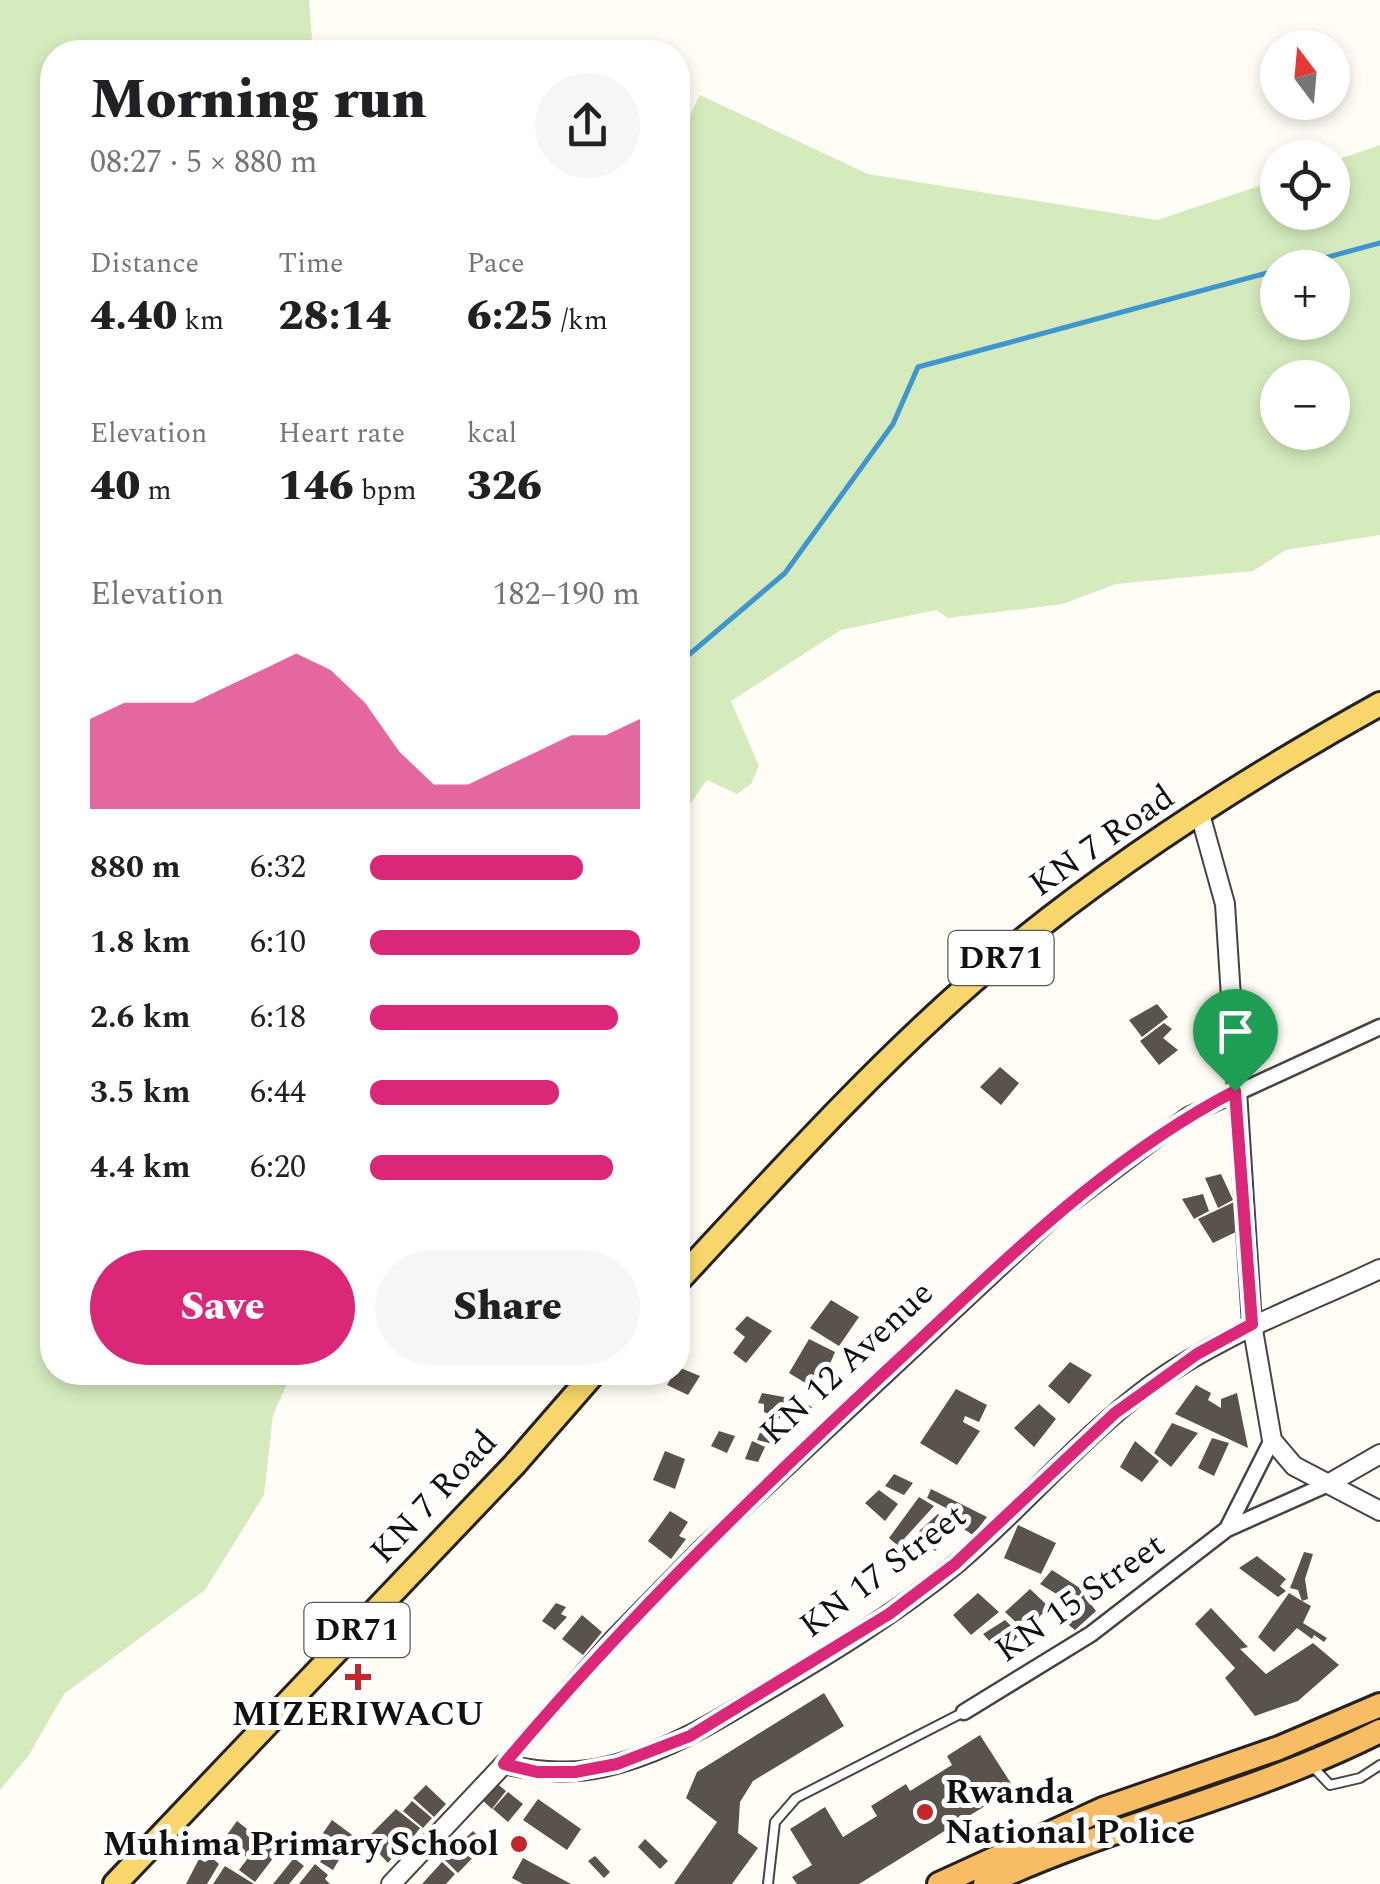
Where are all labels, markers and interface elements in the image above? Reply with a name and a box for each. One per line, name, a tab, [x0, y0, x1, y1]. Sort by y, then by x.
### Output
north arrow	[1260, 30, 1350, 120]
map controls	[1260, 30, 1350, 450]
text: Morning run	[90, 59, 427, 142]
button: share	[535, 73, 640, 178]
text: 08:27 · 5 × 880 m	[90, 138, 318, 187]
button: locate	[1260, 140, 1350, 230]
text: Distance	[90, 242, 199, 285]
text: Time	[278, 242, 344, 285]
text: Pace	[467, 242, 525, 285]
button: +	[1260, 250, 1350, 340]
text: 4.40	[90, 285, 177, 348]
text: 28:14	[278, 285, 391, 348]
text: 6:25	[467, 285, 554, 348]
text: km	[177, 299, 224, 342]
text: /km	[554, 299, 608, 342]
button: −	[1260, 360, 1350, 450]
text: Elevation	[90, 412, 207, 455]
text: Heart rate	[278, 412, 405, 455]
text: kcal	[467, 412, 517, 455]
text: 40	[90, 455, 140, 518]
text: 146	[278, 455, 354, 518]
text: 326	[467, 455, 542, 518]
text: m	[140, 469, 172, 512]
text: bpm	[354, 469, 417, 512]
text: Elevation	[90, 570, 224, 619]
text: 182–190 m	[492, 570, 640, 619]
street label: KN 7 Road	[1018, 771, 1186, 911]
text: 880 m	[90, 843, 181, 892]
text: 6:32	[250, 843, 306, 892]
text: 1.8 km	[90, 918, 191, 967]
text: 6:10	[250, 918, 306, 967]
road number: DR71	[948, 931, 1054, 985]
pin	[1193, 989, 1278, 1092]
text: 2.6 km	[90, 993, 191, 1042]
text: 6:18	[250, 993, 306, 1042]
icon: arrive	[1208, 1004, 1263, 1059]
text: 3.5 km	[90, 1068, 191, 1117]
text: 6:44	[250, 1068, 306, 1117]
text: 4.4 km	[90, 1143, 191, 1192]
text: 6:20	[250, 1143, 306, 1192]
button: Save	[90, 1250, 355, 1365]
button: Share	[375, 1250, 640, 1365]
street label: KN 12 Avenue	[748, 1268, 946, 1458]
street label: KN 7 Road	[358, 1418, 510, 1576]
street label: KN 17 Street	[788, 1490, 978, 1652]
street label: KN 15 Street	[984, 1520, 1176, 1676]
road number: DR71	[304, 1603, 410, 1657]
marker: MIZERIWACU	[347, 1666, 369, 1688]
place label: MIZERIWACU	[232, 1688, 484, 1741]
place label: Rwanda National Police	[945, 1766, 1195, 1859]
marker: Rwanda National Police	[914, 1801, 936, 1823]
place label: Muhima Primary School	[102, 1818, 499, 1871]
marker: Muhima Primary School	[508, 1833, 530, 1855]

